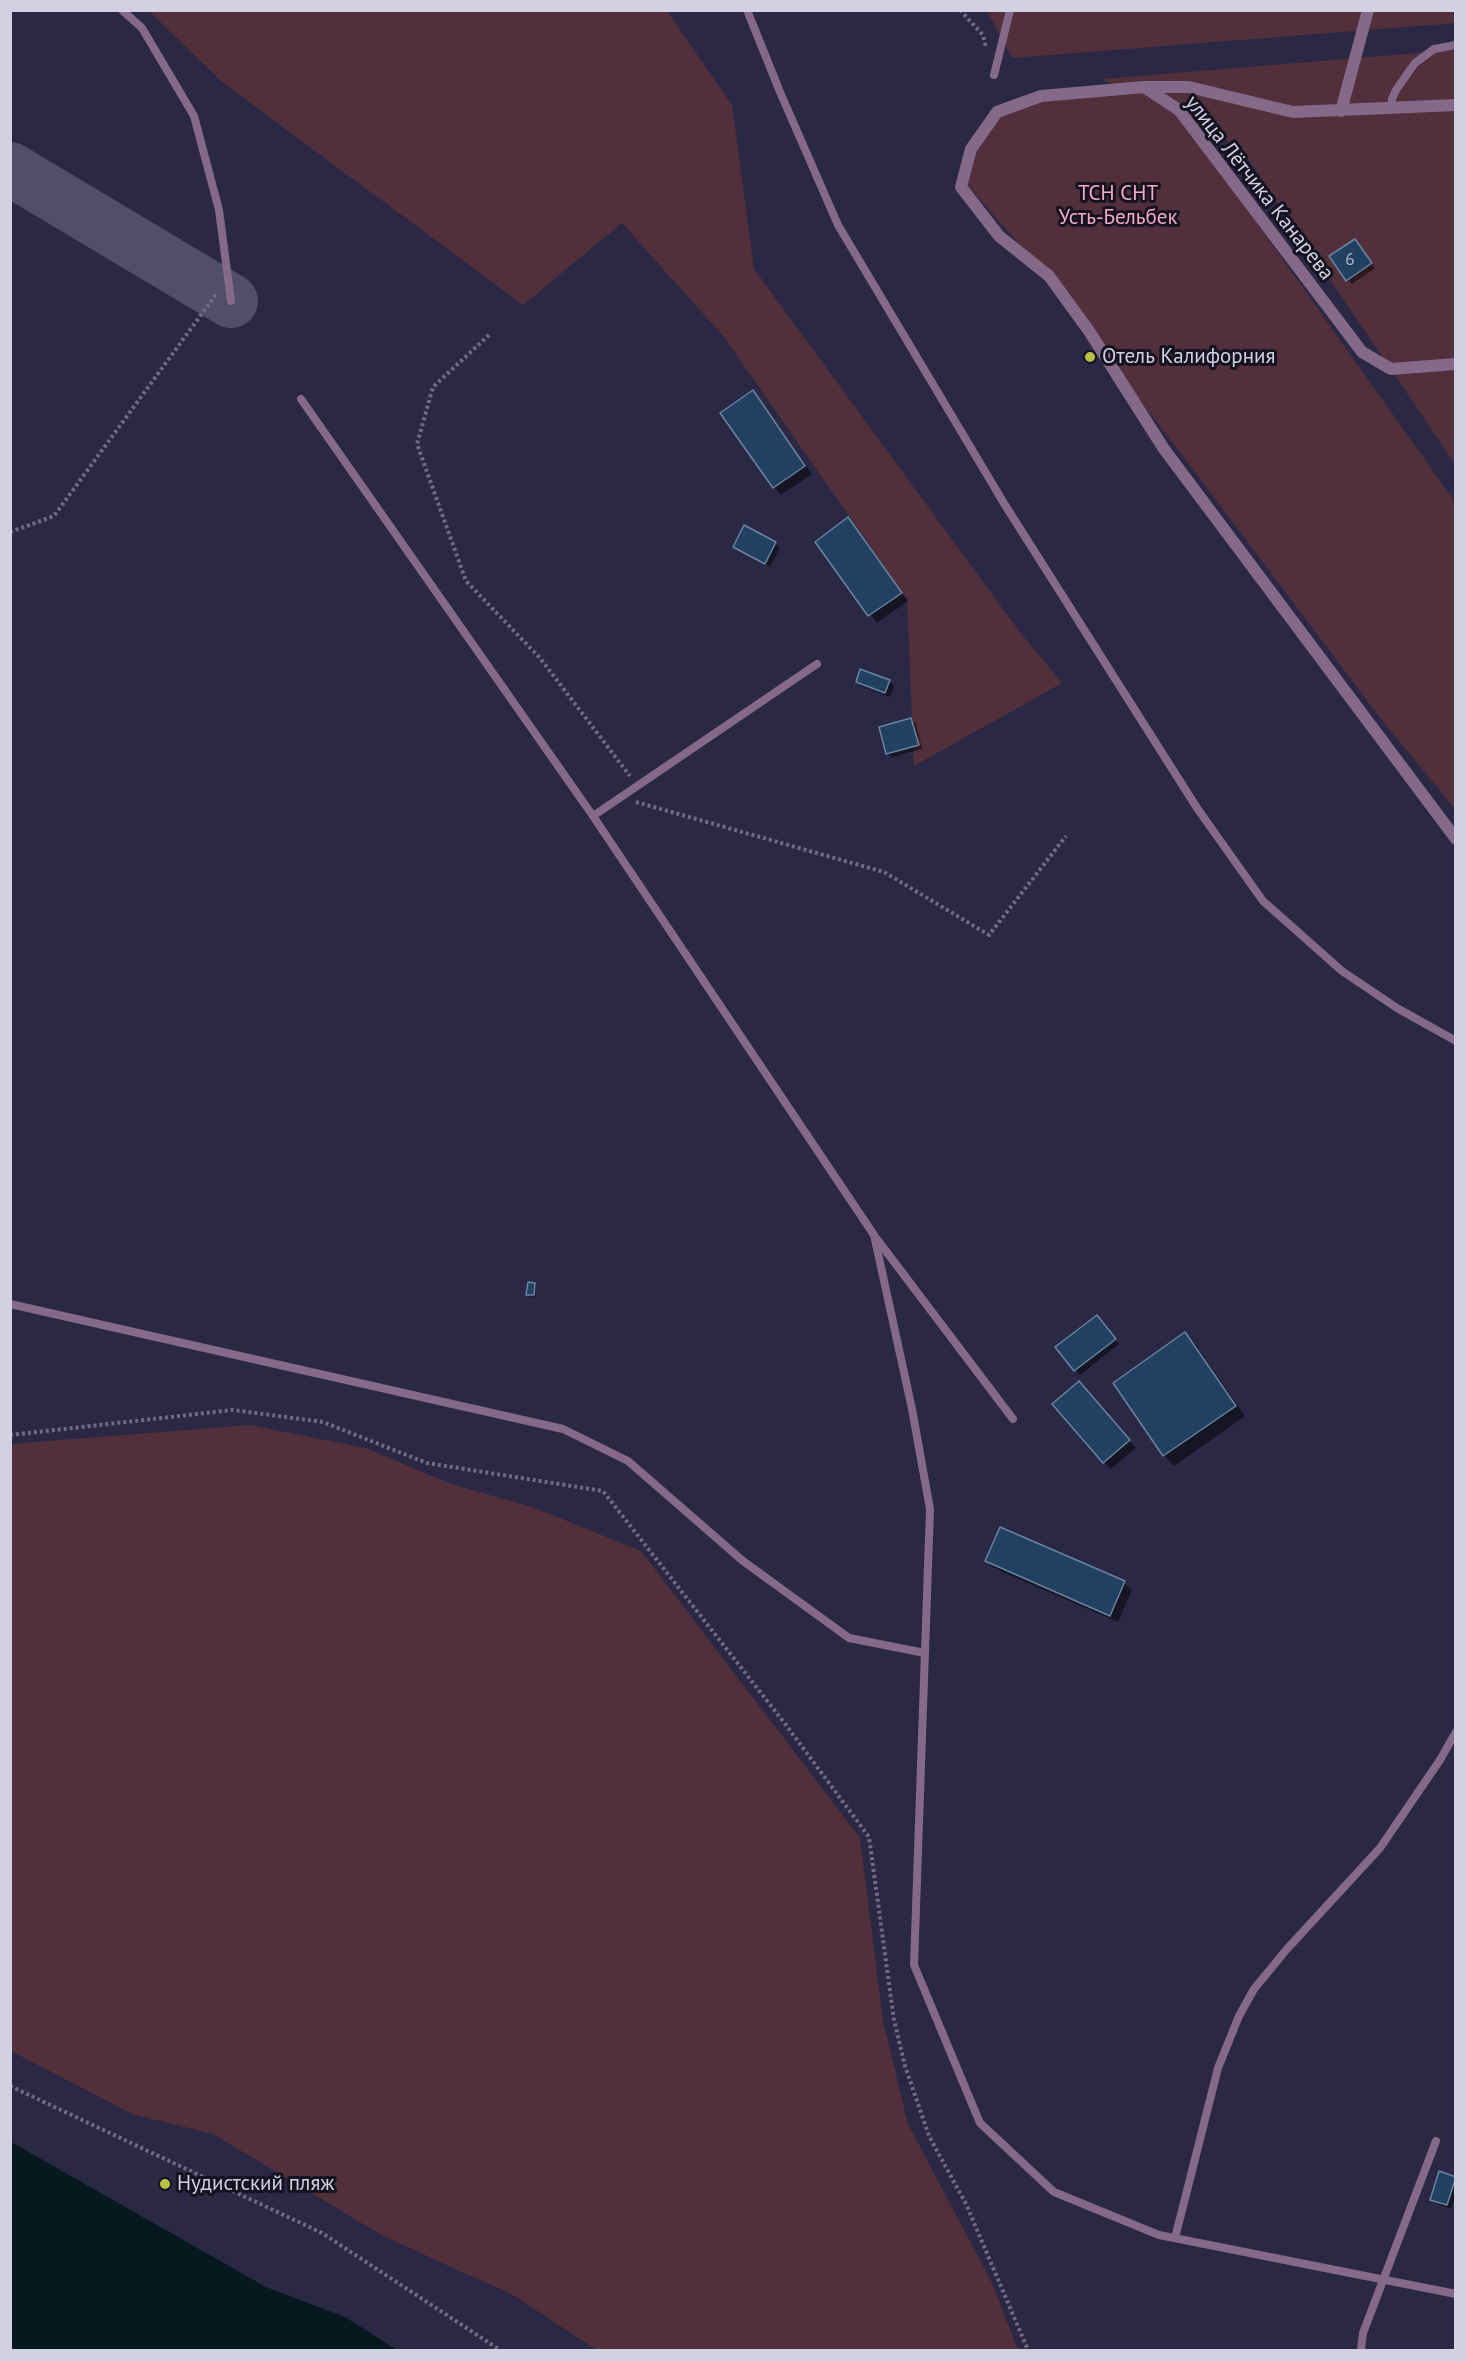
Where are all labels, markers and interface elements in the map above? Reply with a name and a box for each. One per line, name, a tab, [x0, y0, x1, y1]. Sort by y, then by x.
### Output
street label: улица Лётчика Канарева	[1179, 91, 1339, 285]
park label: ТСН СНТ Усть-Бельбек	[1058, 181, 1178, 231]
house number: 6	[1345, 249, 1355, 271]
place label: Отель Калифорния	[1102, 344, 1275, 370]
marker: Отель Калифорния	[1083, 350, 1097, 364]
place label: Нудистский пляж	[177, 2171, 334, 2197]
marker: Нудистский пляж	[158, 2177, 172, 2191]

